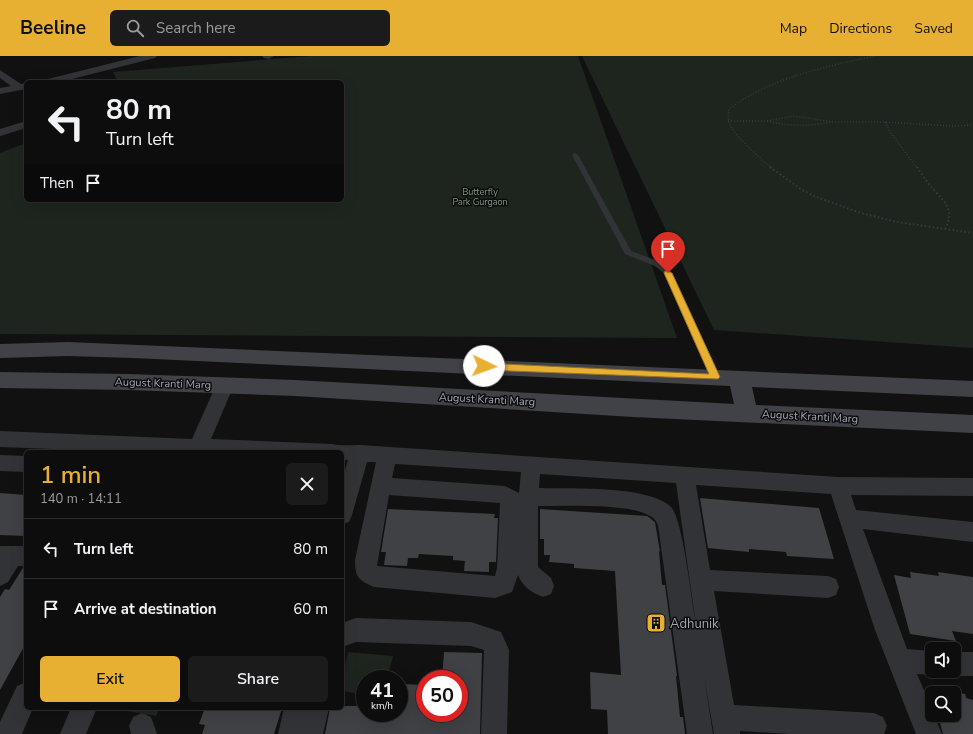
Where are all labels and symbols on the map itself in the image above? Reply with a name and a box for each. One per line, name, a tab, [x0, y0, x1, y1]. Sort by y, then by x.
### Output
park label: Butterfly Park Gurgaon	[452, 186, 508, 208]
pin	[651, 232, 685, 273]
position arrow	[463, 345, 505, 387]
street label: August Kranti Marg	[115, 374, 211, 393]
street label: August Kranti Marg	[438, 389, 535, 410]
street label: August Kranti Marg	[761, 406, 858, 427]
building icon: Adhunik	[645, 612, 667, 634]
place label: Adhunik	[670, 615, 719, 633]
speed limit sign: 50	[416, 670, 468, 722]

